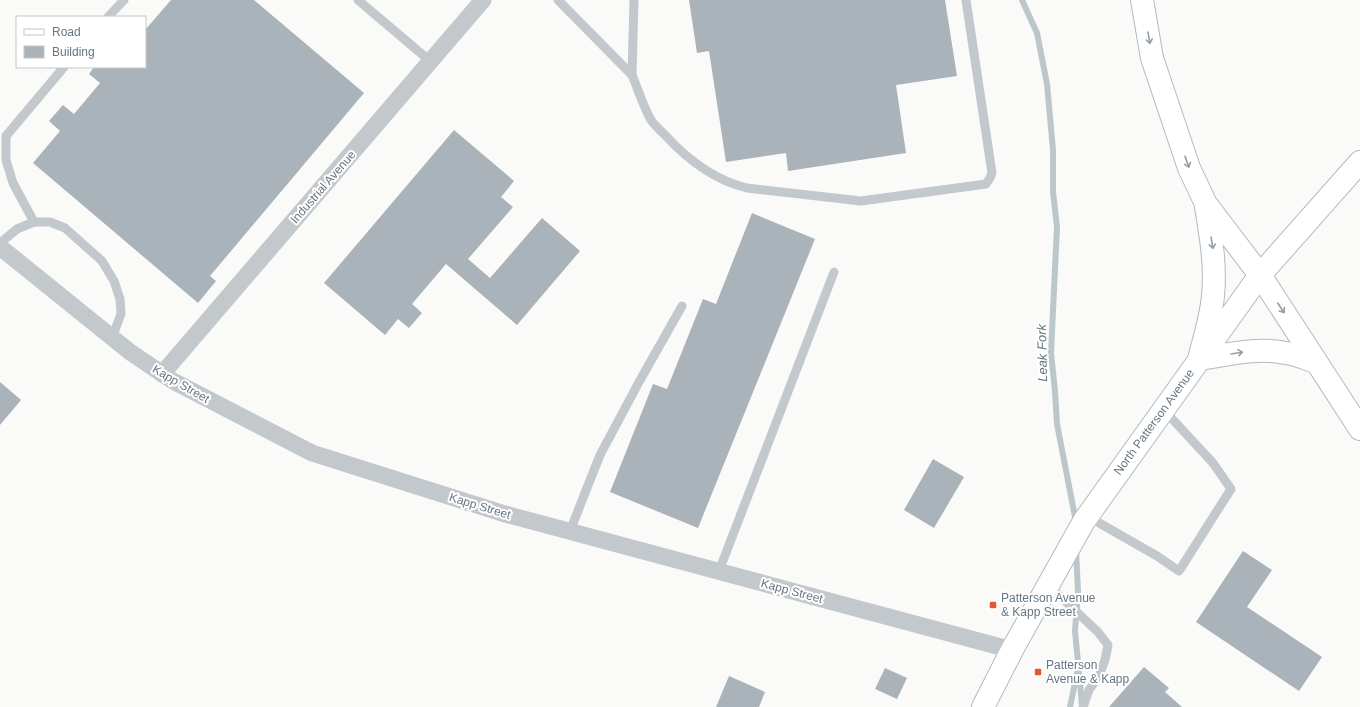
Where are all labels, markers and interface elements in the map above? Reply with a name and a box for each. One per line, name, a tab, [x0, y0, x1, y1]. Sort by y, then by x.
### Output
legend	[16, 16, 146, 68]
text: Road	[52, 25, 81, 39]
one-way arrow	[1145, 32, 1153, 45]
text: Building	[52, 45, 95, 59]
street label: Industrial Avenue	[288, 148, 359, 226]
one-way arrow	[1184, 156, 1192, 168]
one-way arrow	[1208, 236, 1216, 249]
one-way arrow	[1277, 302, 1285, 314]
water label: Leak Fork	[1034, 322, 1050, 382]
one-way arrow	[1231, 349, 1244, 357]
street label: Kapp Street	[150, 362, 213, 406]
street label: North Patterson Avenue	[1111, 366, 1197, 478]
street label: Kapp Street	[448, 490, 513, 522]
street label: Kapp Street	[760, 576, 825, 606]
place label: Patterson Avenue & Kapp Street	[1001, 591, 1096, 619]
marker: Patterson Avenue & Kapp Street	[988, 600, 998, 610]
place label: Patterson Avenue & Kapp	[1046, 658, 1130, 686]
marker: Patterson Avenue & Kapp	[1033, 667, 1043, 677]

